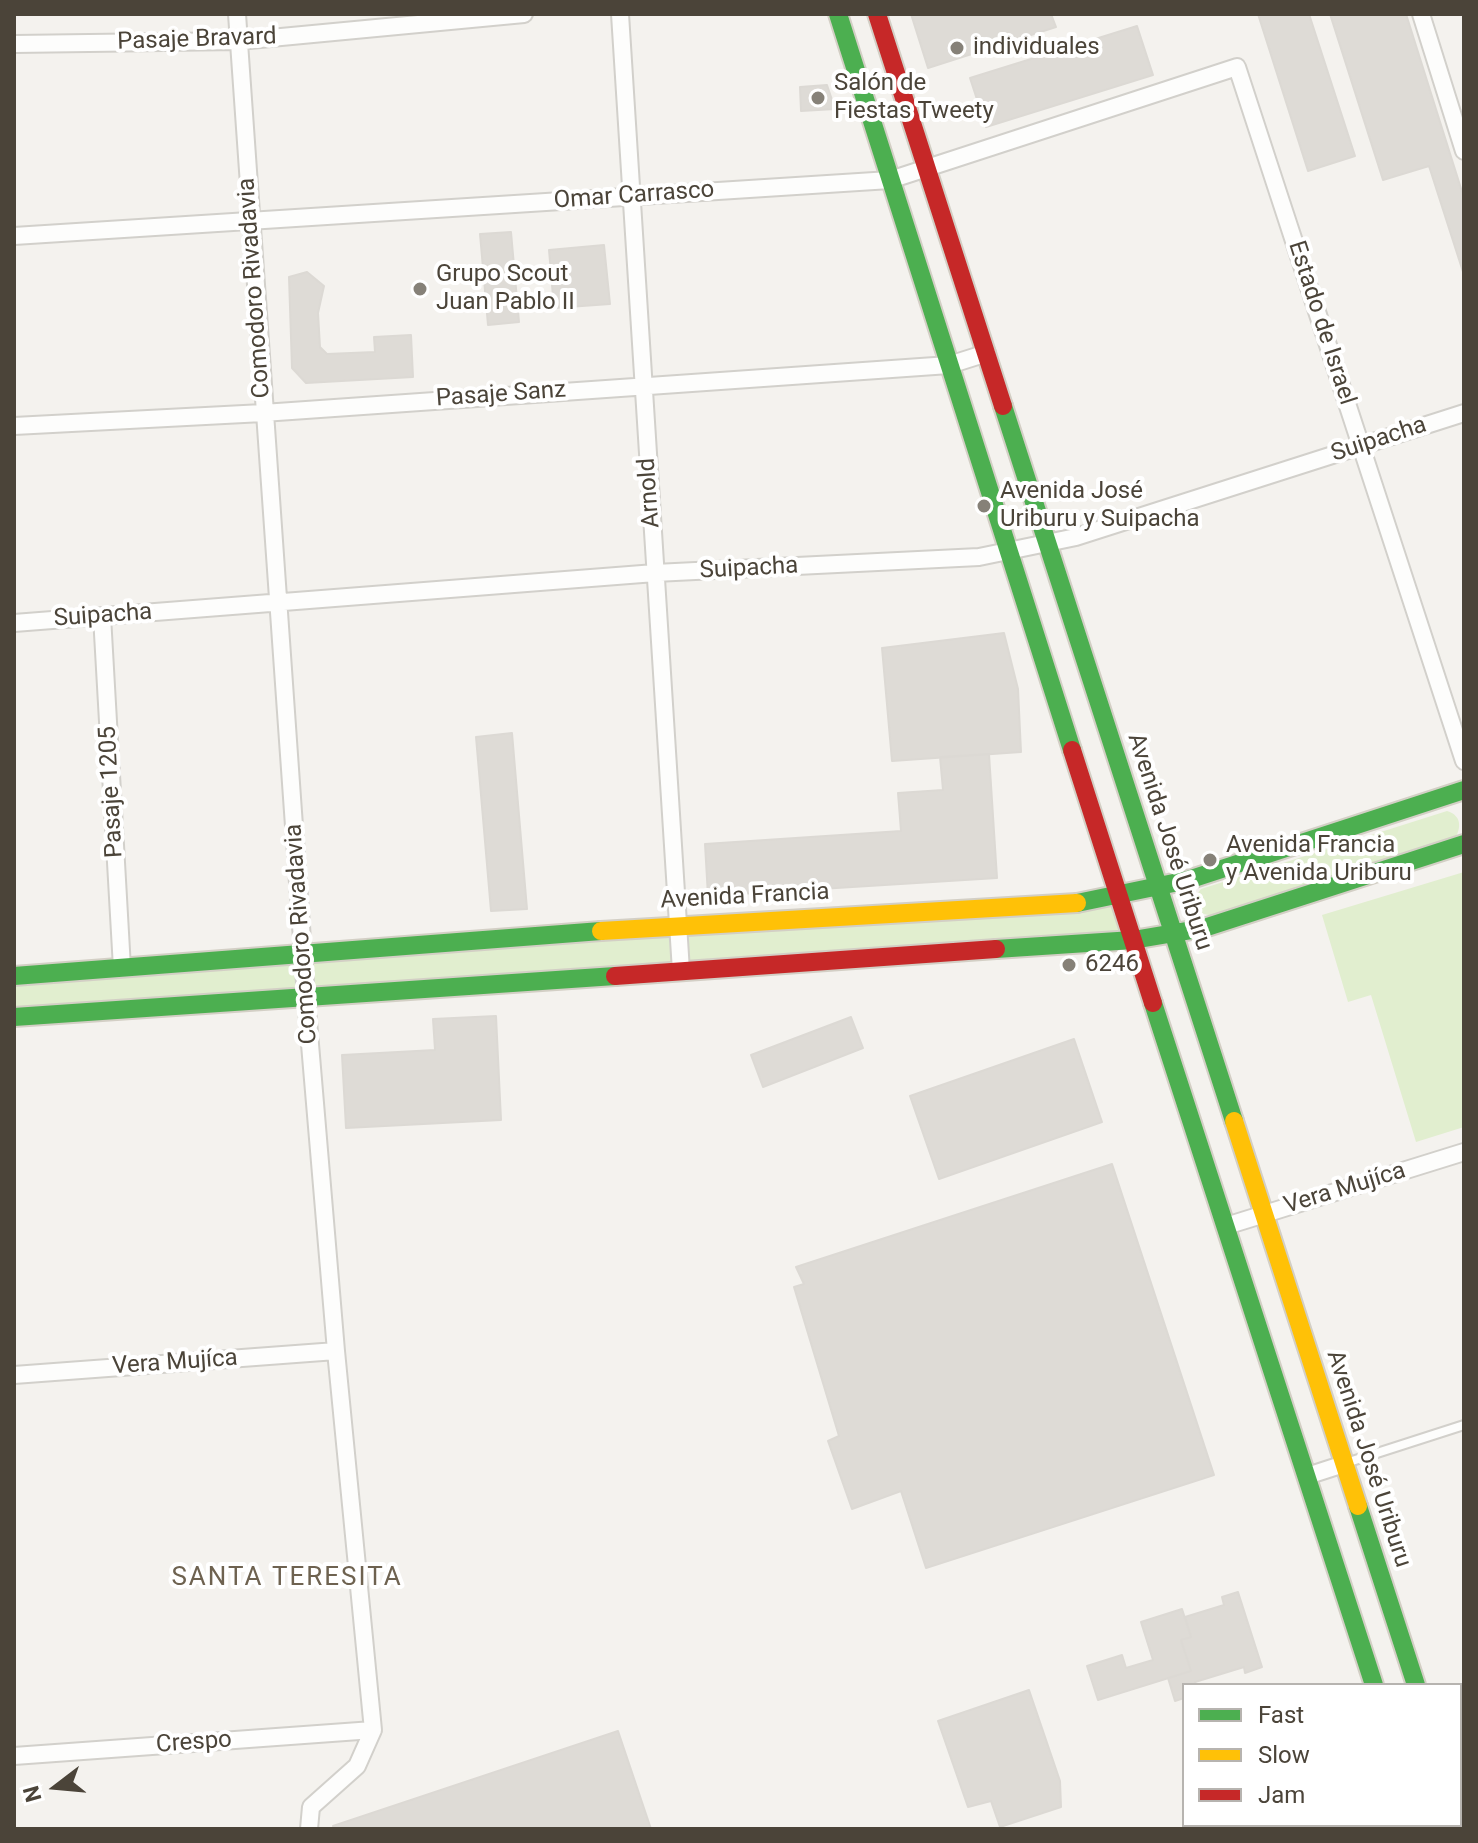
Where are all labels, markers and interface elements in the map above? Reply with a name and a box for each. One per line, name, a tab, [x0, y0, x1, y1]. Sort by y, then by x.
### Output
street label: Pasaje Bravard	[117, 23, 277, 57]
place label: individuales	[973, 34, 1100, 62]
marker: individuales	[948, 39, 966, 57]
place label: Salón de Fiestas Tweety	[834, 70, 994, 126]
marker: Salón de Fiestas Tweety	[809, 89, 827, 107]
street label: Omar Carrasco	[553, 176, 715, 216]
street label: Comodoro Rivadavia	[233, 177, 277, 399]
street label: Estado de Israel	[1281, 237, 1361, 409]
place label: Grupo Scout Juan Pablo II	[436, 261, 575, 317]
marker: Grupo Scout Juan Pablo II	[411, 280, 429, 298]
street label: Pasaje Sanz	[435, 376, 567, 414]
street label: Suipacha	[1328, 411, 1430, 469]
street label: Arnold	[633, 457, 667, 529]
place label: Avenida José Uriburu y Suipacha	[1000, 478, 1200, 534]
marker: Avenida José Uriburu y Suipacha	[975, 497, 993, 515]
street label: Suipacha	[699, 552, 799, 586]
street label: Suipacha	[53, 598, 153, 634]
street label: Pasaje 1205	[94, 725, 130, 859]
street label: Avenida José Uriburu	[1120, 730, 1218, 954]
street label: Comodoro Rivadavia	[280, 823, 324, 1045]
place label: Avenida Francia y Avenida Uriburu	[1226, 832, 1412, 888]
marker: Avenida Francia y Avenida Uriburu	[1201, 851, 1219, 869]
street label: Avenida Francia	[660, 878, 830, 916]
place label: 6246	[1085, 951, 1139, 979]
marker: 6246	[1060, 956, 1078, 974]
street label: Vera Mujíca	[1281, 1157, 1409, 1221]
street label: Vera Mujíca	[111, 1344, 239, 1382]
street label: Avenida José Uriburu	[1319, 1347, 1417, 1571]
district label: SANTA TERESITA	[171, 1562, 403, 1594]
legend	[1182, 1683, 1462, 1827]
text: Fast	[1258, 1701, 1304, 1729]
street label: Crespo	[155, 1726, 233, 1760]
text: Slow	[1258, 1741, 1310, 1769]
north arrow	[16, 1747, 96, 1827]
text: Jam	[1258, 1781, 1305, 1809]
text: N	[18, 1783, 47, 1805]

